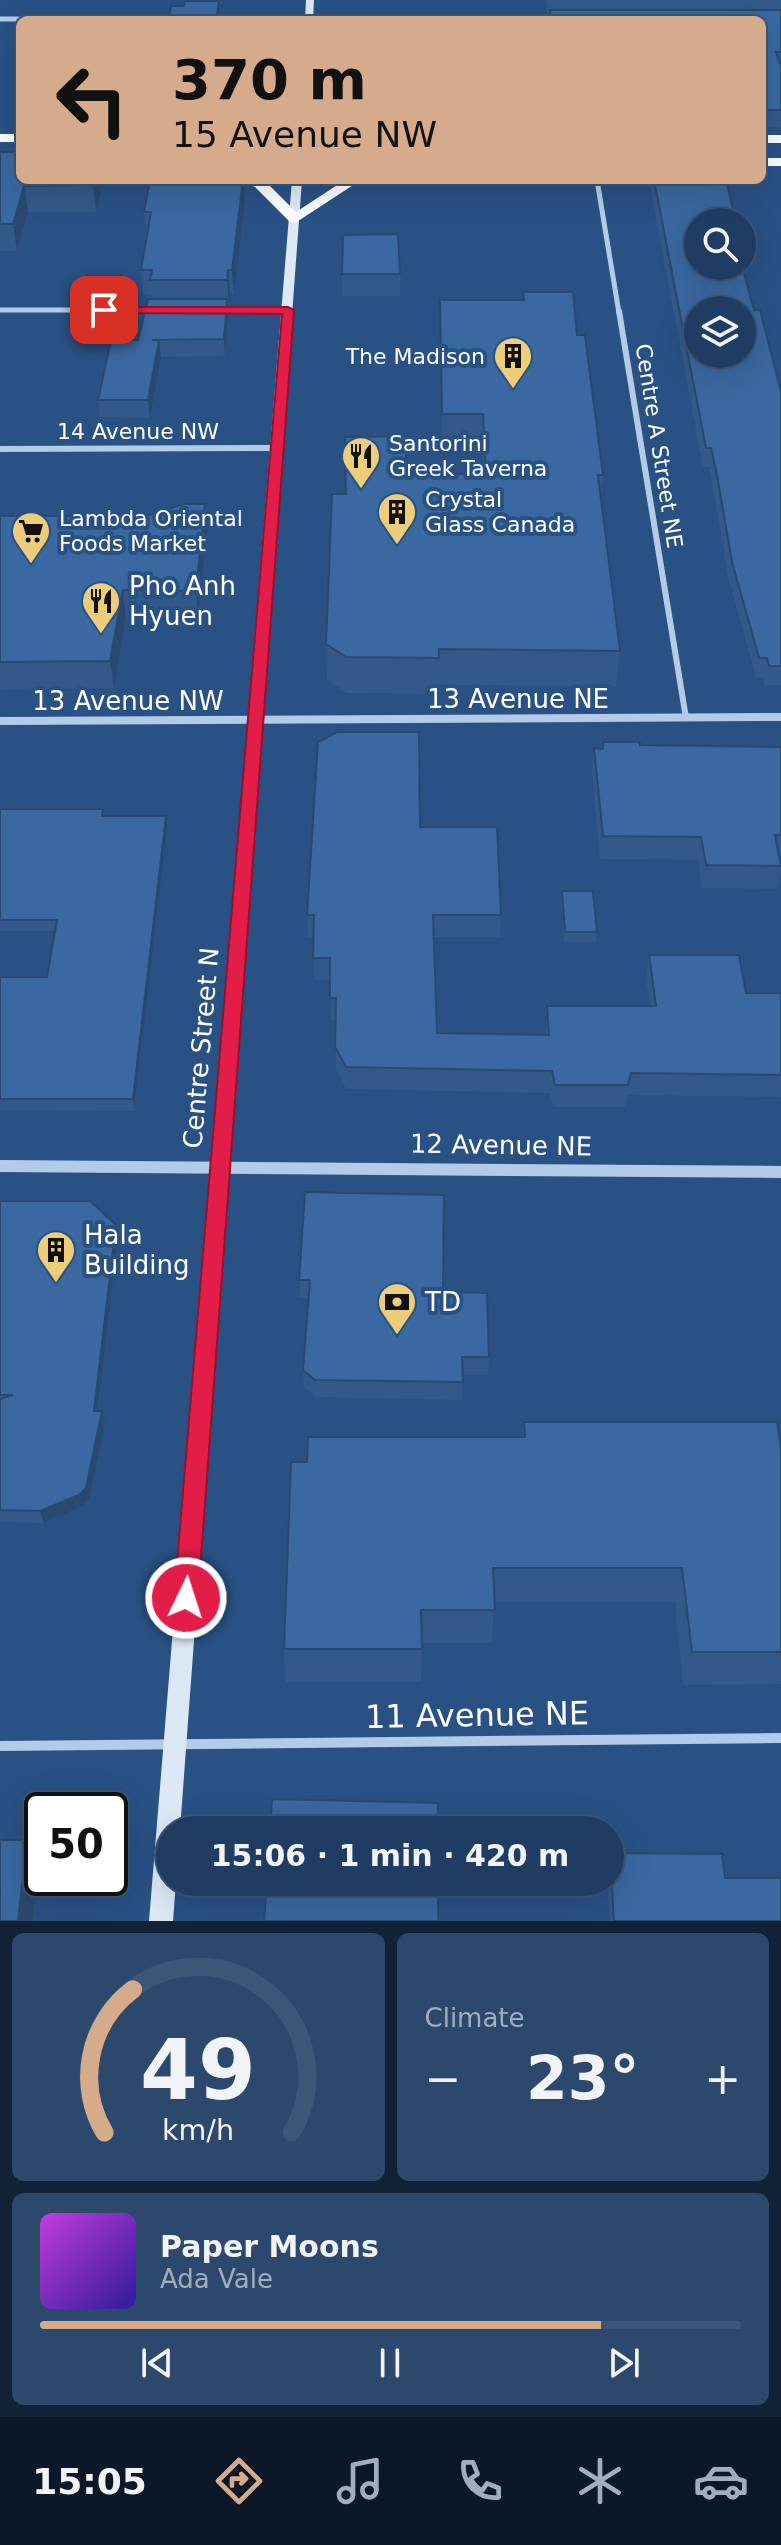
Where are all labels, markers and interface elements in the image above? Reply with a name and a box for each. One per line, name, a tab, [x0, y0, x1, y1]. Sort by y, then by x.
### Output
text: 370 m	[172, 47, 367, 112]
icon: left	[40, 48, 144, 152]
text: 15 Avenue NW	[172, 114, 437, 155]
map controls	[684, 208, 756, 368]
button: search	[684, 208, 756, 280]
pin	[70, 276, 138, 344]
icon: arrive	[82, 288, 126, 332]
button: layers	[684, 296, 756, 368]
building icon: The Madison	[492, 335, 534, 390]
street label: Centre A Street NE	[630, 342, 688, 550]
place label: The Madison	[345, 344, 485, 369]
street label: 14 Avenue NW	[57, 419, 219, 444]
place label: Santorini Greek Taverna	[389, 431, 547, 481]
restaurant icon: Santorini Greek Taverna	[340, 435, 382, 490]
place label: Crystal Glass Canada	[425, 487, 575, 537]
building icon: Crystal Glass Canada	[376, 491, 418, 546]
place label: Lambda Oriental Foods Market	[59, 506, 243, 556]
supermarket icon: Lambda Oriental Foods Market	[10, 510, 52, 565]
place label: Pho Anh Hyuen	[129, 571, 236, 631]
restaurant icon: Pho Anh Hyuen	[80, 580, 122, 635]
street label: 13 Avenue NE	[427, 684, 609, 714]
street label: 13 Avenue NW	[32, 686, 224, 716]
street label: Centre Street N	[177, 946, 225, 1150]
street label: 12 Avenue NE	[410, 1128, 592, 1162]
place label: Hala Building	[84, 1220, 189, 1280]
building icon: Hala Building	[35, 1229, 77, 1284]
bank icon: TD	[376, 1281, 418, 1336]
place label: TD	[424, 1287, 461, 1317]
position arrow	[144, 1556, 228, 1640]
street label: 11 Avenue NE	[365, 1694, 589, 1736]
speed limit sign: 50	[24, 1792, 128, 1896]
text: 15:06 · 1 min · 420 m	[211, 1838, 569, 1873]
text: Climate	[425, 2003, 525, 2033]
text: 49	[140, 2022, 256, 2119]
text: 23°	[526, 2043, 640, 2113]
text: −	[425, 2053, 461, 2104]
text: +	[704, 2053, 741, 2104]
text: km/h	[162, 2113, 234, 2147]
text: Paper Moons	[160, 2229, 379, 2264]
text: Ada Vale	[160, 2264, 273, 2294]
icon: previous	[135, 2341, 179, 2385]
icon: pause	[368, 2341, 412, 2385]
icon: next	[602, 2341, 646, 2385]
icon: directions	[211, 2453, 267, 2509]
icon: music	[332, 2453, 388, 2509]
icon: phone	[452, 2453, 508, 2509]
icon: climate	[572, 2453, 628, 2509]
icon: car	[693, 2453, 749, 2509]
text: 15:05	[32, 2461, 147, 2502]

